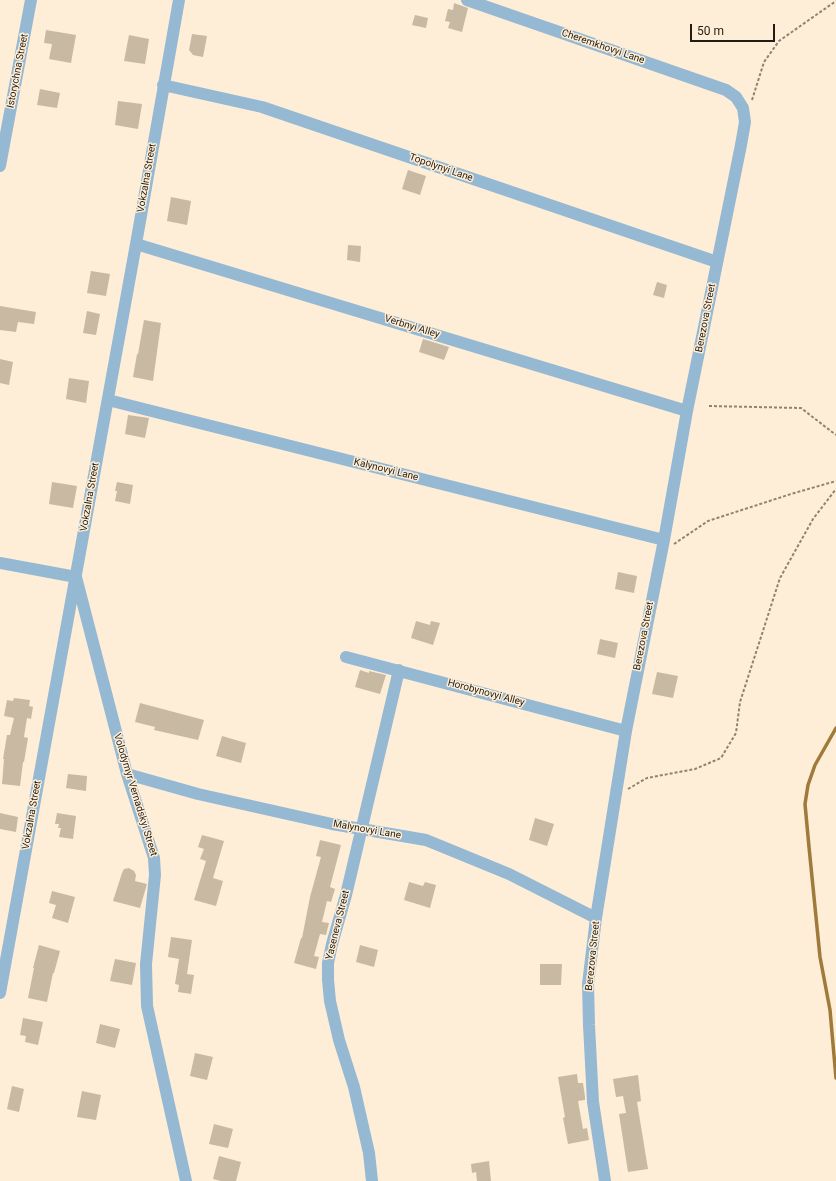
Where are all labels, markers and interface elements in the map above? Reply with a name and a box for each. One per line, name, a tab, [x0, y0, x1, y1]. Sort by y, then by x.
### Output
scale bar	[692, 16, 777, 42]
text: 50 m	[697, 24, 724, 38]
street label: Cheremkhovyi Lane	[560, 27, 646, 67]
street label: Istorychna Street	[5, 33, 31, 109]
street label: Vokzalna Street	[135, 143, 159, 213]
street label: Topolynyi Lane	[408, 152, 474, 184]
street label: Berezova Street	[693, 283, 719, 353]
street label: Verbnyi Alley	[383, 313, 441, 341]
street label: Kalynovyi Lane	[352, 456, 420, 484]
street label: Vokzalna Street	[78, 462, 102, 532]
street label: Berezova Street	[631, 601, 657, 671]
street label: Horobynovyi Alley	[446, 677, 526, 709]
street label: Volodymyr Vernadskyi Street	[111, 732, 159, 858]
street label: Vokzalna Street	[20, 780, 44, 850]
street label: Malynovyi Lane	[332, 818, 402, 842]
street label: Yaseneva Street	[324, 889, 352, 961]
street label: Berezova Street	[583, 921, 603, 991]

